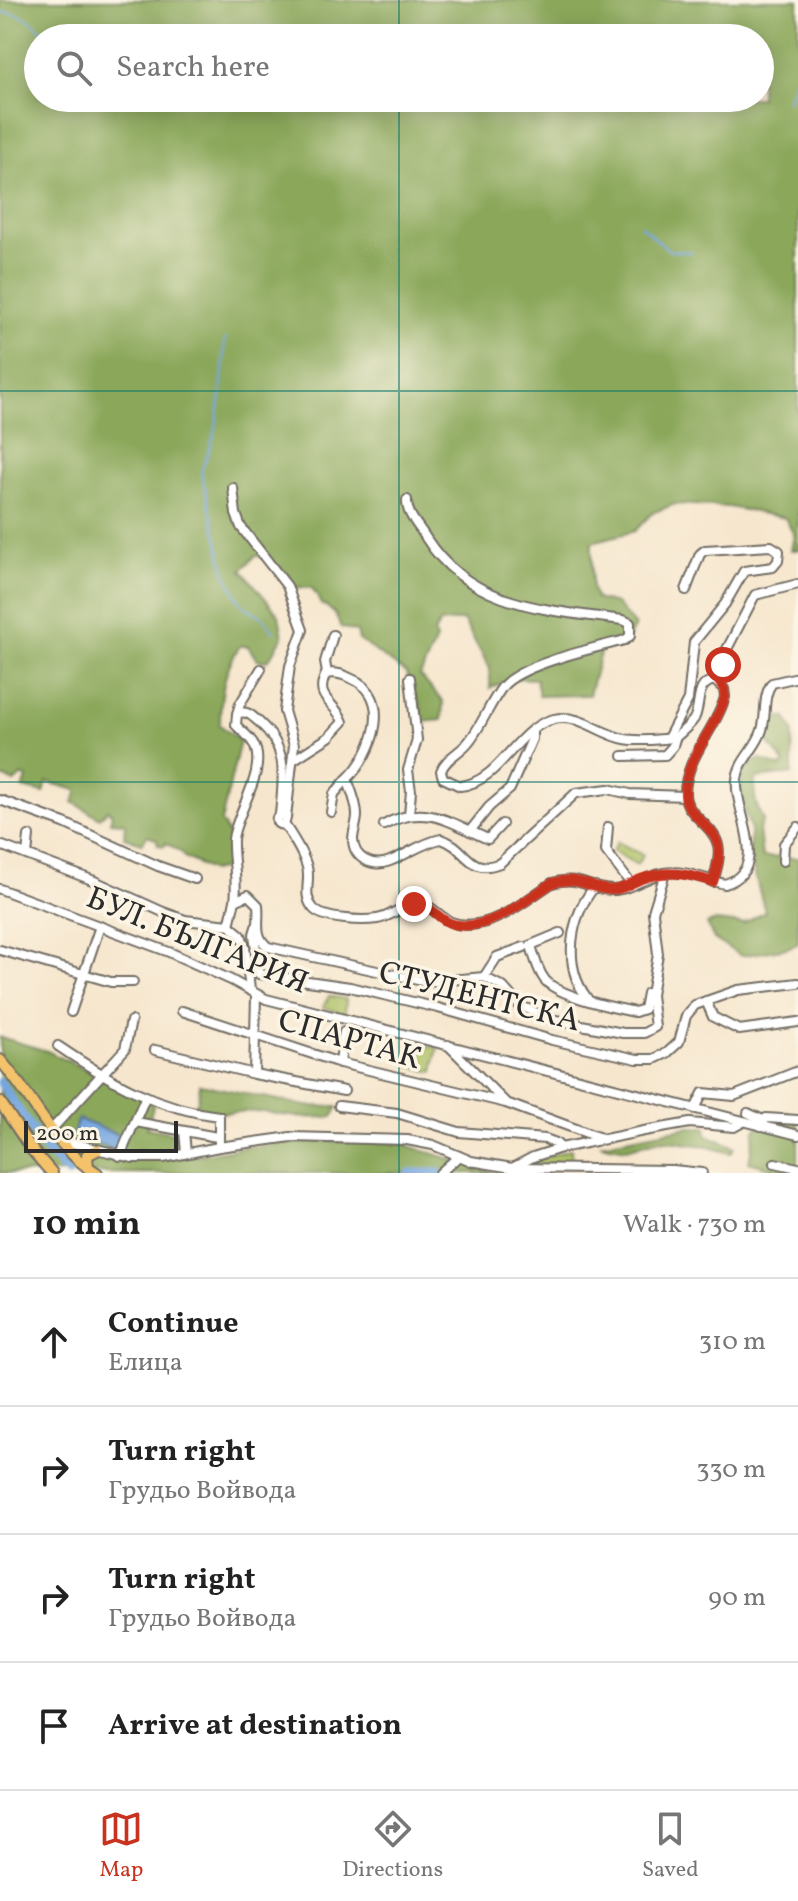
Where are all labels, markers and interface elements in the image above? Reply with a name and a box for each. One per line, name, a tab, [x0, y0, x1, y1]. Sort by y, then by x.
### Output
search box	[24, 24, 774, 112]
icon: search	[52, 46, 96, 90]
text: Search here	[116, 47, 270, 89]
route start	[705, 647, 741, 683]
street label: БУЛ. БЪЛГАРИЯ	[79, 877, 314, 1006]
route end	[396, 886, 432, 922]
street label: СТУДЕНТСКА	[374, 952, 585, 1044]
street label: СПАРТАК	[273, 1000, 426, 1082]
scale bar	[24, 1117, 178, 1153]
text: 200 m	[36, 1119, 98, 1150]
text: 10 min	[32, 1202, 141, 1249]
text: Walk · 730 m	[623, 1207, 766, 1243]
text: Continue	[108, 1303, 239, 1345]
icon: ahead	[32, 1320, 76, 1364]
text: 310 m	[699, 1324, 766, 1360]
text: Елица	[108, 1345, 183, 1381]
text: Turn right	[108, 1431, 256, 1473]
icon: right	[32, 1448, 76, 1492]
text: 330 m	[696, 1452, 766, 1488]
text: Грудьо Войвода	[108, 1473, 296, 1509]
text: Turn right	[108, 1559, 256, 1601]
icon: right	[32, 1576, 76, 1620]
text: 90 m	[708, 1580, 766, 1616]
text: Грудьо Войвода	[108, 1601, 296, 1637]
icon: arrive	[32, 1704, 76, 1748]
text: Arrive at destination	[108, 1705, 402, 1747]
tab: Map	[99, 1807, 143, 1886]
tab: Directions	[342, 1807, 443, 1886]
tab: Saved	[642, 1807, 699, 1886]

